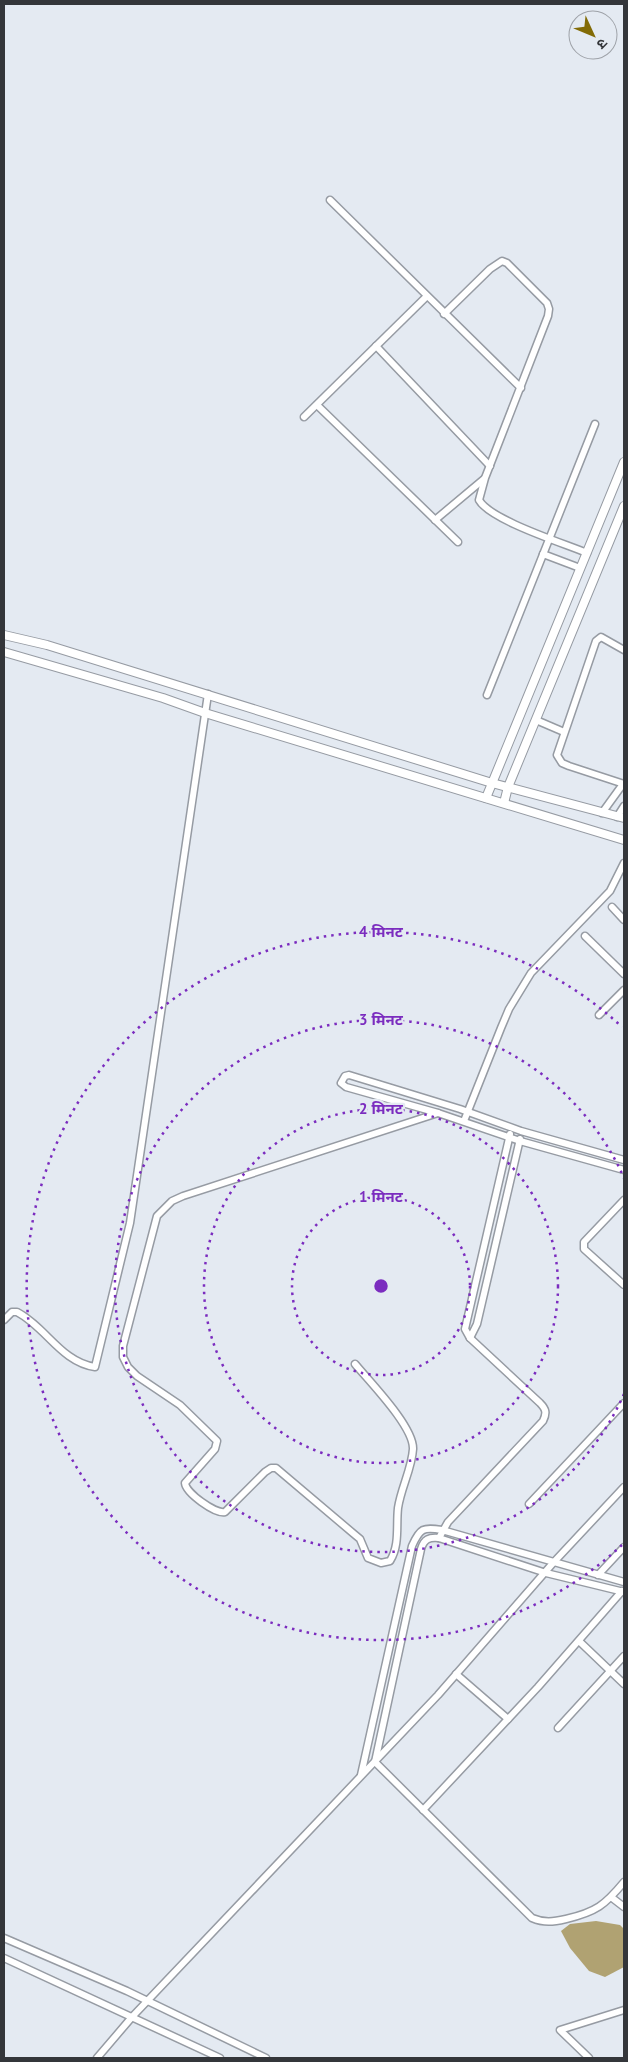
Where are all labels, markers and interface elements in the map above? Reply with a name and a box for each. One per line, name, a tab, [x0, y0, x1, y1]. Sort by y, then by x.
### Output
north arrow	[568, 10, 618, 60]
text: उ	[592, 35, 612, 54]
text: 4 मिनट	[359, 922, 404, 941]
text: 3 मिनट	[359, 1010, 404, 1029]
text: 2 मिनट	[359, 1099, 404, 1118]
text: 1 मिनट	[359, 1187, 404, 1206]
centre of rings	[372, 1277, 390, 1295]

